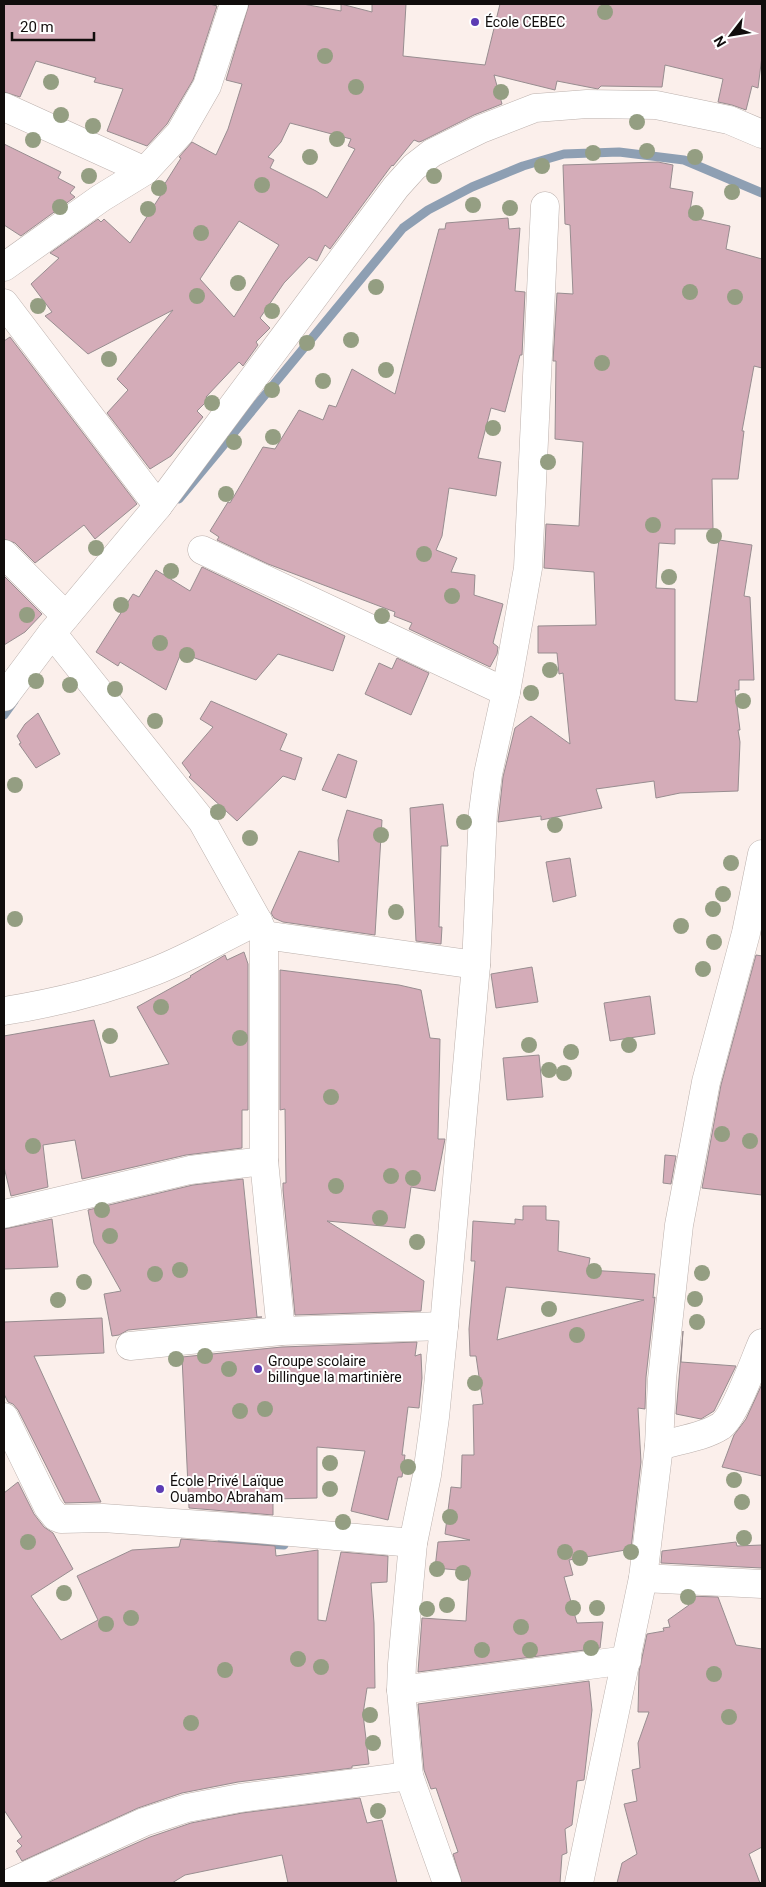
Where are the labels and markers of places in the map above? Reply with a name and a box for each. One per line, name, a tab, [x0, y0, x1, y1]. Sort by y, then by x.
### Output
place label: École CEBEC	[485, 13, 565, 30]
marker: École CEBEC	[469, 16, 481, 28]
place label: Groupe scolaire billingue la martinière	[268, 1353, 402, 1385]
marker: Groupe scolaire billingue la martinière	[252, 1363, 264, 1375]
place label: École Privé Laïque Ouambo Abraham	[170, 1472, 284, 1505]
marker: École Privé Laïque Ouambo Abraham	[154, 1483, 166, 1495]

